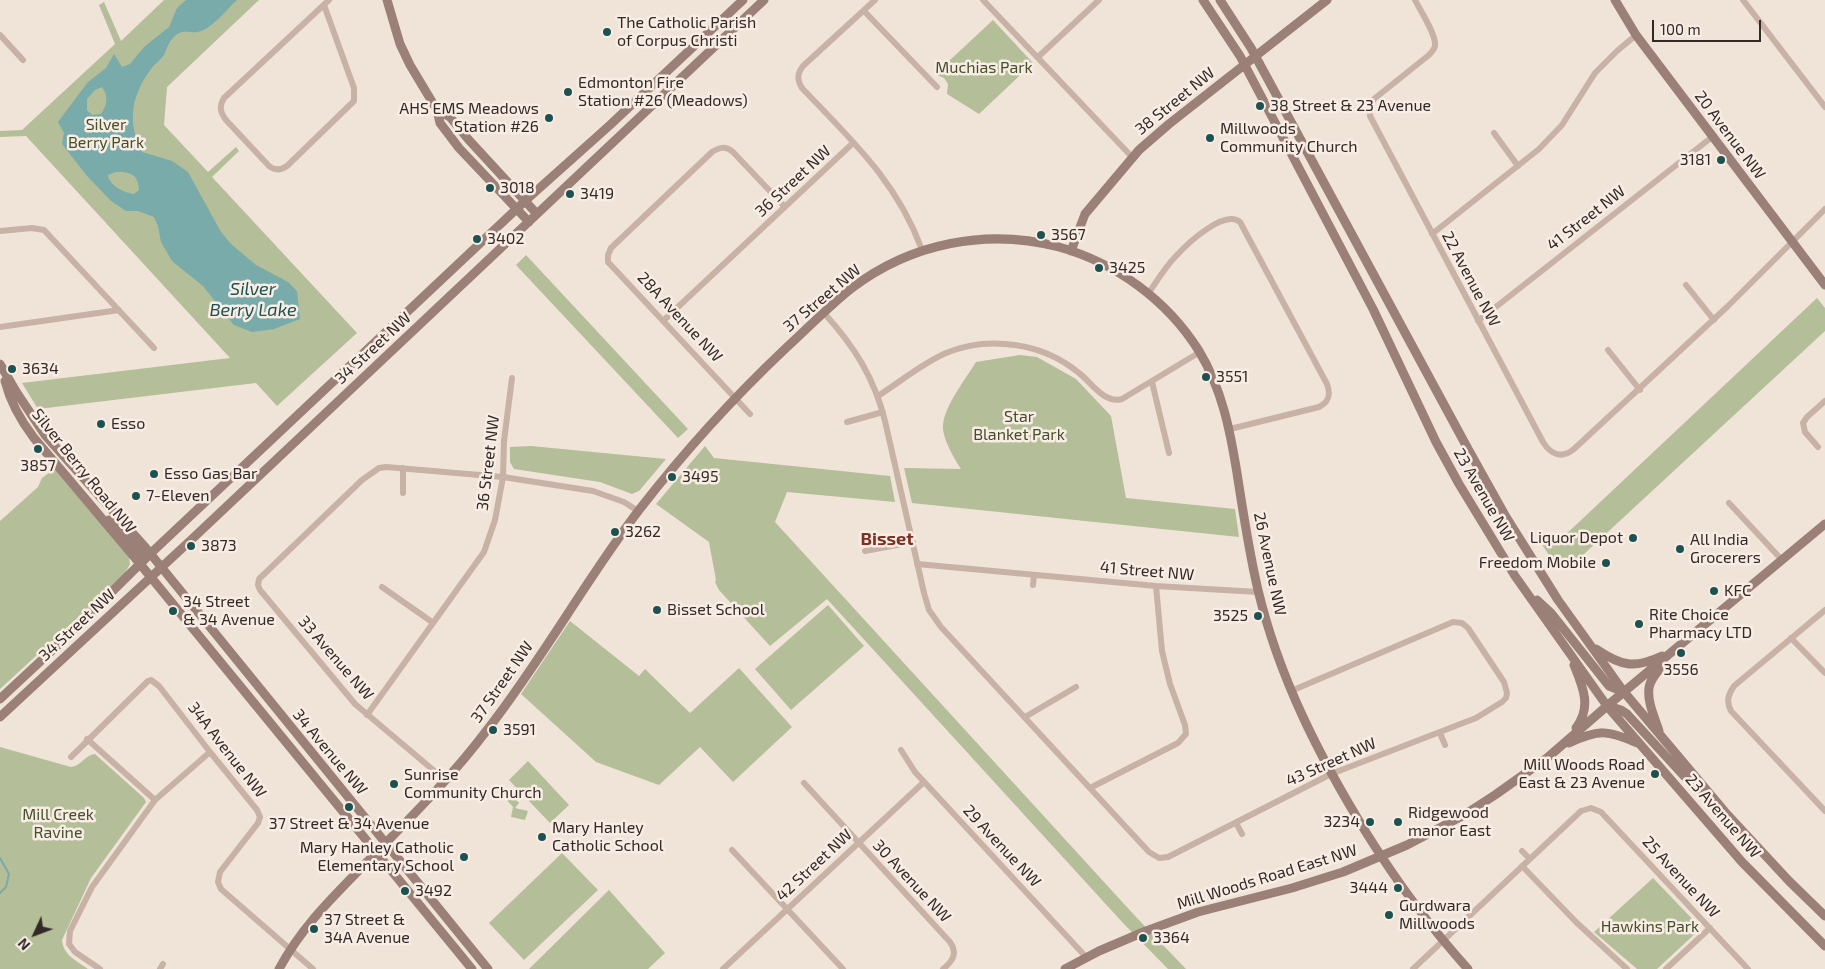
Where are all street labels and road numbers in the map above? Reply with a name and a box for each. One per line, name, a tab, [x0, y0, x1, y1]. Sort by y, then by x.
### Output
street label: 38 Street NW	[1131, 63, 1219, 139]
street label: 20 Avenue NW	[1690, 87, 1770, 183]
street label: 36 Street NW	[751, 141, 835, 221]
street label: 41 Street NW	[1543, 181, 1629, 255]
street label: 22 Avenue NW	[1438, 228, 1504, 330]
street label: 37 Street NW	[779, 260, 865, 336]
street label: 28A Avenue NW	[633, 268, 727, 366]
street label: 34 Street NW	[331, 308, 415, 388]
street label: Silver Berry Road NW	[28, 405, 140, 537]
street label: 36 Street NW	[473, 414, 503, 512]
street label: 23 Avenue NW	[1449, 445, 1519, 545]
street label: 26 Avenue NW	[1250, 510, 1290, 618]
street label: 41 Street NW	[1099, 557, 1195, 585]
street label: 34 Street NW	[35, 585, 119, 665]
street label: 33 Avenue NW	[294, 612, 378, 704]
street label: 37 Street NW	[467, 638, 537, 726]
street label: 34A Avenue NW	[184, 698, 270, 802]
street label: 34 Avenue NW	[289, 705, 371, 799]
street label: 43 Street NW	[1283, 734, 1379, 790]
street label: 23 Avenue NW	[1681, 770, 1765, 862]
street label: 29 Avenue NW	[959, 801, 1045, 891]
street label: 42 Street NW	[772, 825, 856, 905]
street label: 25 Avenue NW	[1638, 832, 1724, 922]
street label: 30 Avenue NW	[869, 836, 955, 926]
street label: Mill Woods Road East NW	[1175, 840, 1359, 914]

